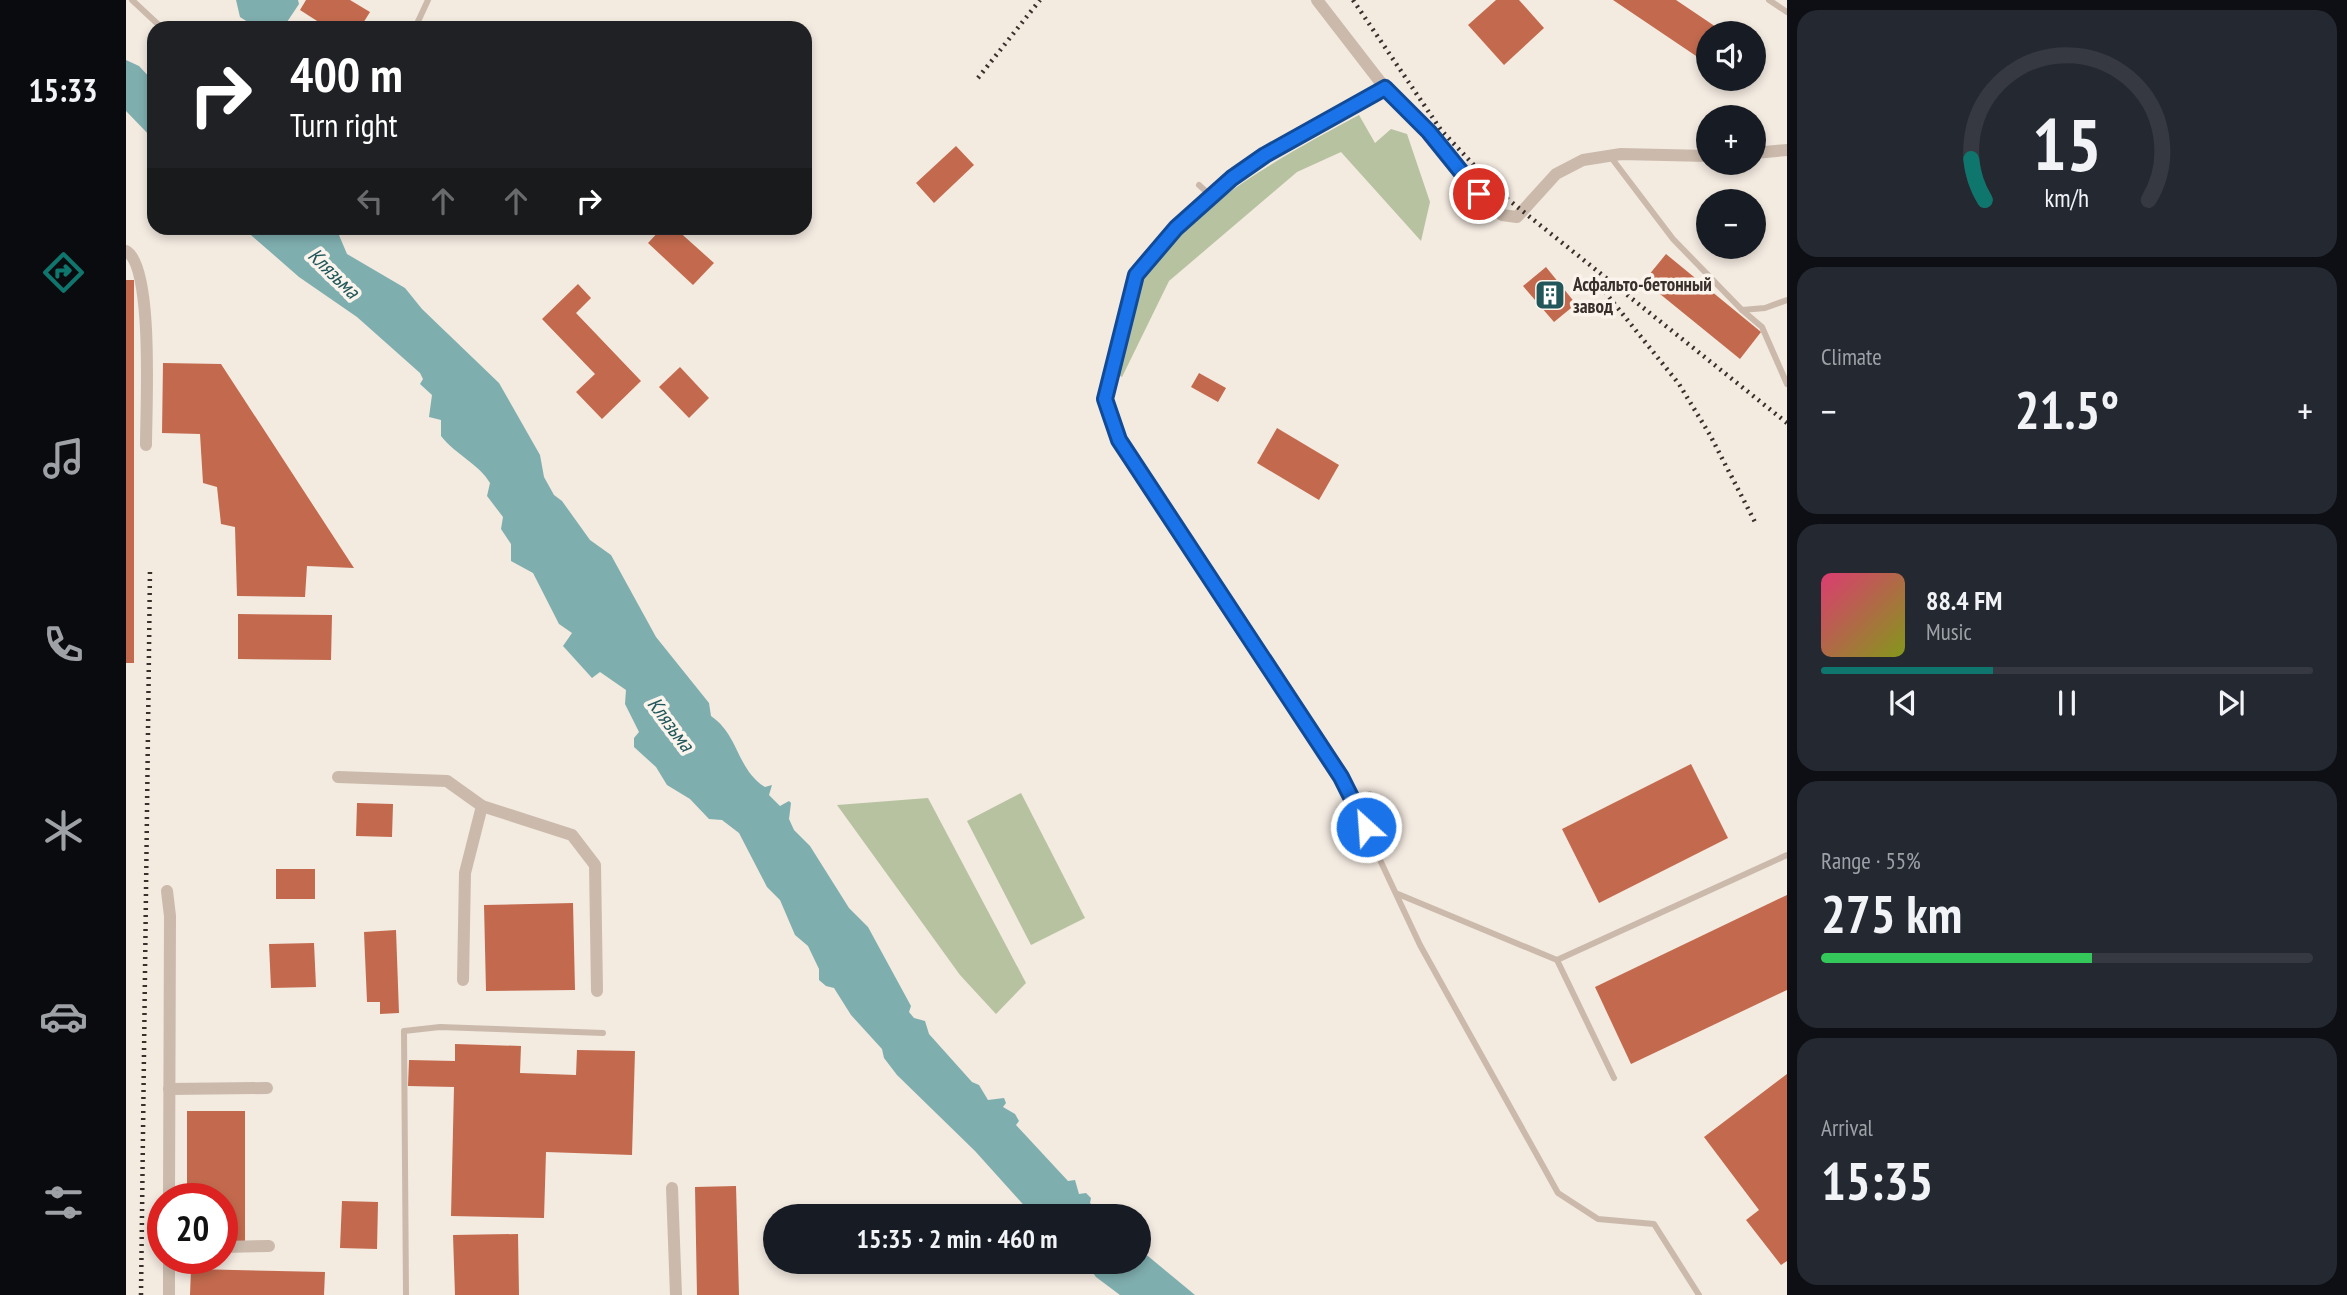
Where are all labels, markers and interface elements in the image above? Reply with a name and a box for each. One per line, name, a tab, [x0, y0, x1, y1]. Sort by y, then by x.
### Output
map controls	[1696, 21, 1766, 259]
button: sound	[1696, 21, 1766, 91]
text: 400 m	[290, 42, 403, 106]
icon: right	[175, 49, 266, 140]
text: 15:33	[28, 69, 98, 111]
text: 15	[2032, 96, 2102, 190]
text: Turn right	[290, 104, 398, 146]
button: +	[1696, 105, 1766, 175]
pin	[1449, 164, 1509, 224]
icon: arrive	[1460, 175, 1498, 213]
text: km/h	[2045, 181, 2089, 213]
icon: left	[351, 182, 389, 220]
icon: ahead	[424, 182, 462, 220]
icon: ahead	[497, 182, 535, 220]
icon: right	[570, 182, 608, 220]
button: −	[1696, 189, 1766, 259]
water label: Клязьма	[302, 242, 367, 305]
icon: directions	[39, 248, 88, 297]
place label: Асфальто-бетонный завод	[1572, 272, 1712, 318]
building icon: Асфальто-бетонный завод	[1533, 278, 1567, 312]
text: Climate	[1821, 342, 1882, 371]
text: 21.5°	[2015, 376, 2119, 443]
text: −	[1821, 386, 1837, 435]
text: +	[2297, 386, 2313, 435]
icon: music	[39, 434, 88, 483]
text: 88.4 FM	[1926, 584, 2002, 617]
text: Music	[1926, 617, 1972, 646]
icon: phone	[39, 620, 88, 669]
icon: previous	[1884, 684, 1922, 722]
icon: pause	[2048, 684, 2086, 722]
icon: next	[2212, 684, 2250, 722]
water label: Клязьма	[642, 691, 701, 758]
position arrow	[1329, 790, 1403, 864]
icon: climate	[39, 806, 88, 855]
text: Range · 55%	[1821, 846, 1921, 875]
text: 275 km	[1821, 880, 1962, 947]
icon: car	[39, 992, 88, 1041]
text: Arrival	[1821, 1113, 1873, 1142]
text: 15:35	[1821, 1147, 1933, 1214]
icon: filters	[39, 1178, 88, 1227]
speed limit sign: 20	[147, 1183, 238, 1274]
text: 15:35 · 2 min · 460 m	[857, 1222, 1057, 1255]

